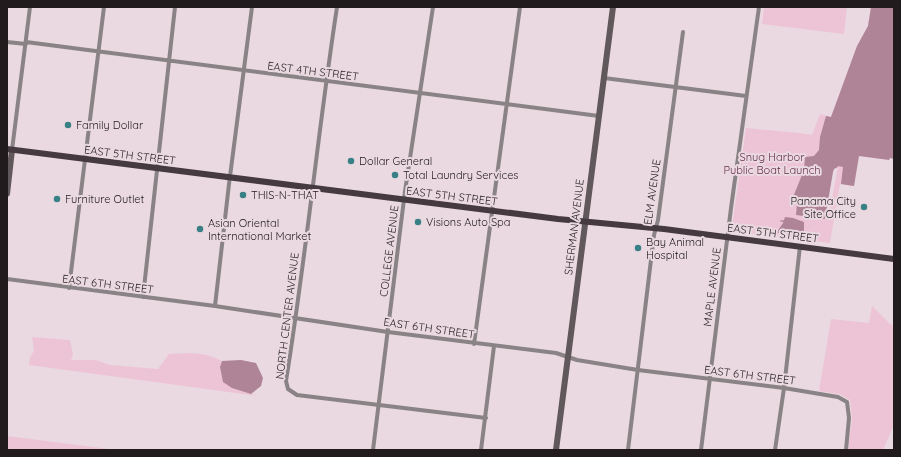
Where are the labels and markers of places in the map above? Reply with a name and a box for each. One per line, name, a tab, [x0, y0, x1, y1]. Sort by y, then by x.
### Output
place label: Family Dollar	[76, 118, 144, 132]
marker: Family Dollar	[63, 120, 73, 130]
place label: Dollar General	[359, 154, 432, 168]
marker: Dollar General	[346, 156, 356, 166]
place label: Total Laundry Services	[403, 168, 519, 182]
marker: Total Laundry Services	[390, 170, 400, 180]
place label: THIS-N-THAT	[251, 188, 319, 202]
marker: THIS-N-THAT	[238, 190, 248, 200]
place label: Furniture Outlet	[65, 192, 145, 206]
marker: Furniture Outlet	[52, 194, 62, 204]
place label: Panama City Site Office	[791, 194, 856, 221]
marker: Panama City Site Office	[859, 202, 869, 212]
place label: Visions Auto Spa	[426, 215, 510, 229]
place label: Asian Oriental International Market	[208, 216, 311, 243]
marker: Visions Auto Spa	[413, 217, 423, 227]
marker: Asian Oriental International Market	[195, 224, 205, 234]
place label: Bay Animal Hospital	[646, 235, 704, 262]
marker: Bay Animal Hospital	[633, 243, 643, 253]

